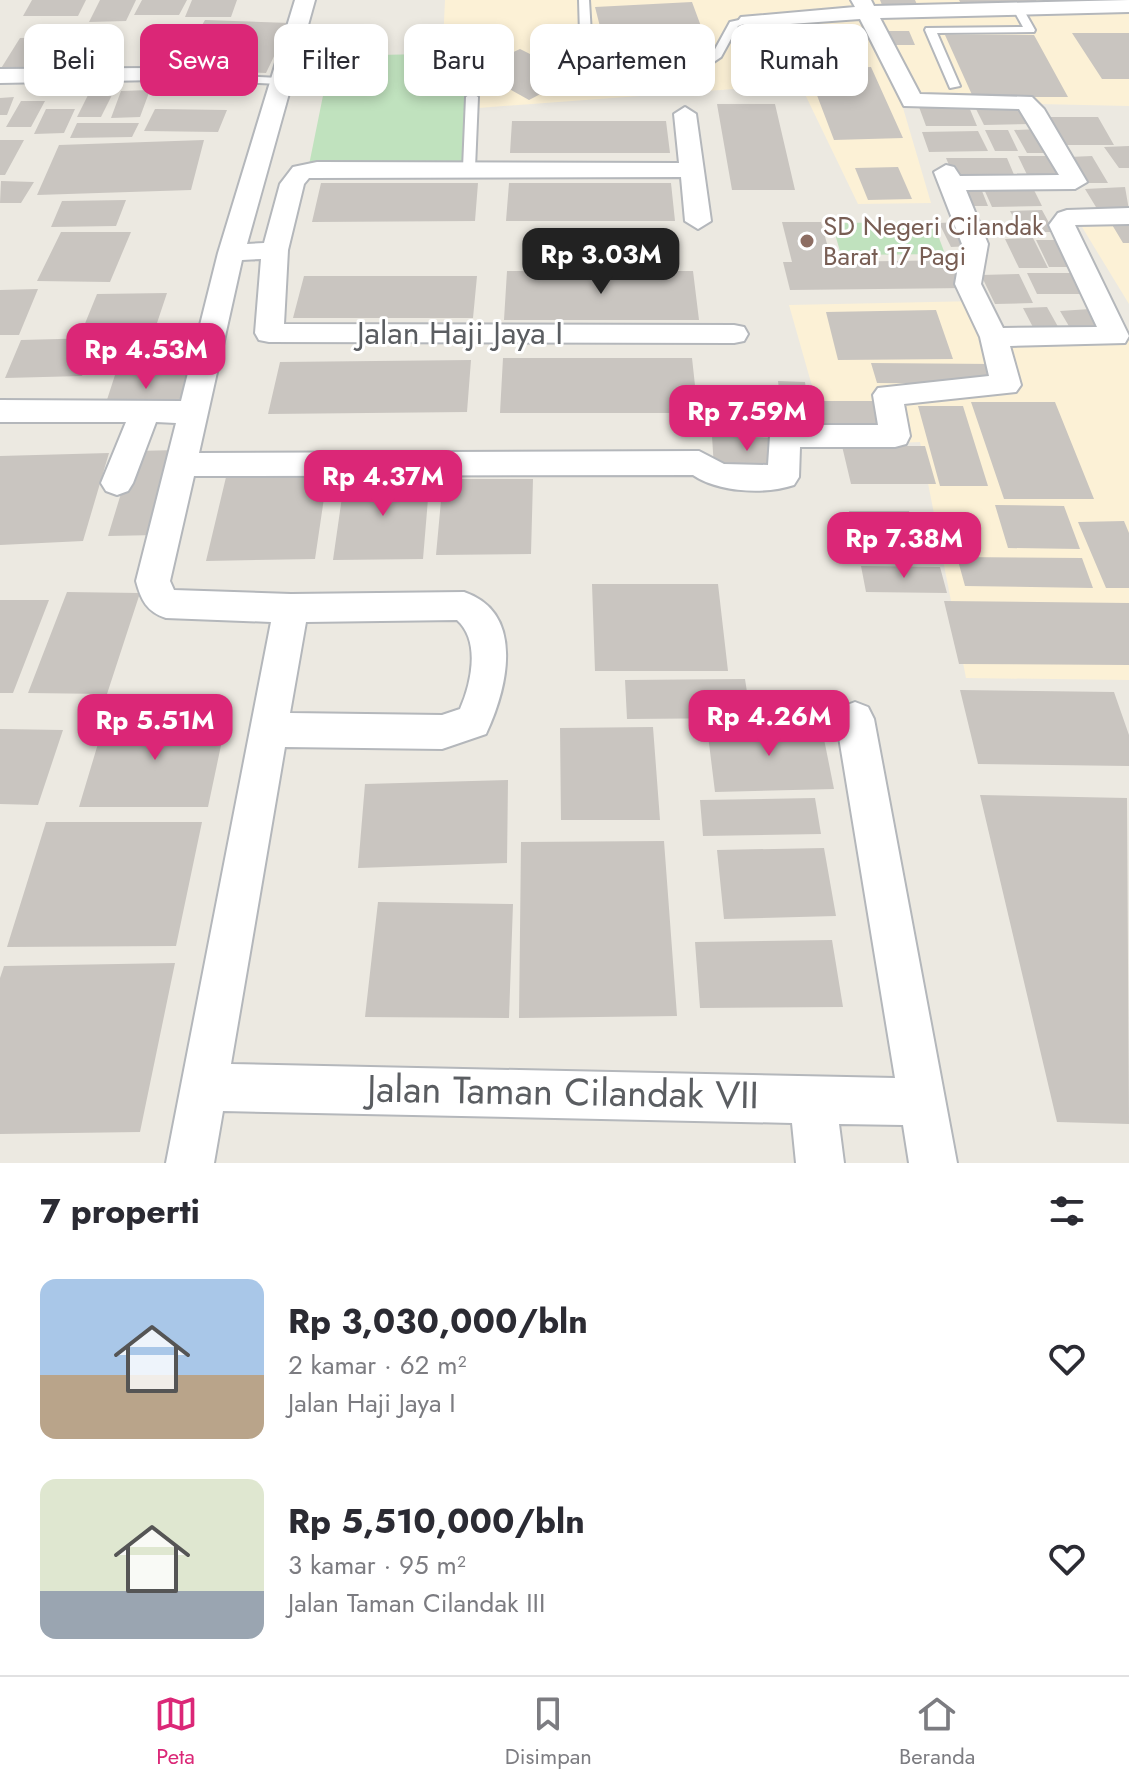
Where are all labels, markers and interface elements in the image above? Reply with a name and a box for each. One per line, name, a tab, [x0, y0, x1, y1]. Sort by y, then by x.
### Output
chip: Beli	[24, 24, 124, 96]
chip: Sewa	[140, 24, 258, 96]
chip: Filter	[274, 24, 388, 96]
chip: Baru	[404, 24, 514, 96]
chip: Apartemen	[530, 24, 715, 96]
chip: Rumah	[731, 24, 868, 96]
place label: SD Negeri Cilandak Barat 17 Pagi	[823, 207, 1044, 275]
pin: Rp 3.03M	[518, 228, 684, 296]
marker: SD Negeri Cilandak Barat 17 Pagi	[798, 232, 816, 250]
text: Rp 3.03M	[540, 235, 662, 273]
street label: Jalan Haji Jaya I	[353, 310, 563, 356]
pin: Rp 4.53M	[63, 323, 229, 391]
text: Rp 4.53M	[84, 330, 208, 368]
pin: Rp 7.59M	[664, 385, 830, 453]
text: Rp 7.59M	[687, 392, 807, 430]
pin: Rp 4.37M	[300, 450, 466, 518]
text: Rp 4.37M	[322, 457, 444, 495]
pin: Rp 7.38M	[821, 512, 987, 580]
text: Rp 7.38M	[845, 519, 963, 557]
pin: Rp 4.26M	[686, 690, 852, 758]
pin: Rp 5.51M	[72, 694, 238, 762]
text: Rp 4.26M	[707, 697, 831, 735]
text: Rp 5.51M	[96, 701, 214, 739]
street label: Jalan Taman Cilandak VII	[362, 1060, 759, 1122]
text: 7 properti	[40, 1187, 200, 1236]
icon: filters	[1045, 1189, 1089, 1233]
text: Rp 3,030,000/bln	[288, 1297, 588, 1346]
icon: home	[104, 1311, 200, 1407]
icon: heart	[1045, 1337, 1089, 1381]
text: 2 kamar · 62 m²	[288, 1346, 467, 1384]
text: Jalan Haji Jaya I	[288, 1384, 456, 1422]
text: Rp 5,510,000/bln	[288, 1497, 585, 1546]
icon: home	[104, 1511, 200, 1607]
icon: heart	[1045, 1537, 1089, 1581]
text: 3 kamar · 95 m²	[288, 1546, 466, 1584]
text: Jalan Taman Cilandak III	[288, 1584, 545, 1622]
tab: Peta	[154, 1692, 198, 1772]
tab: Disimpan	[505, 1692, 592, 1772]
tab: Beranda	[899, 1692, 975, 1772]

